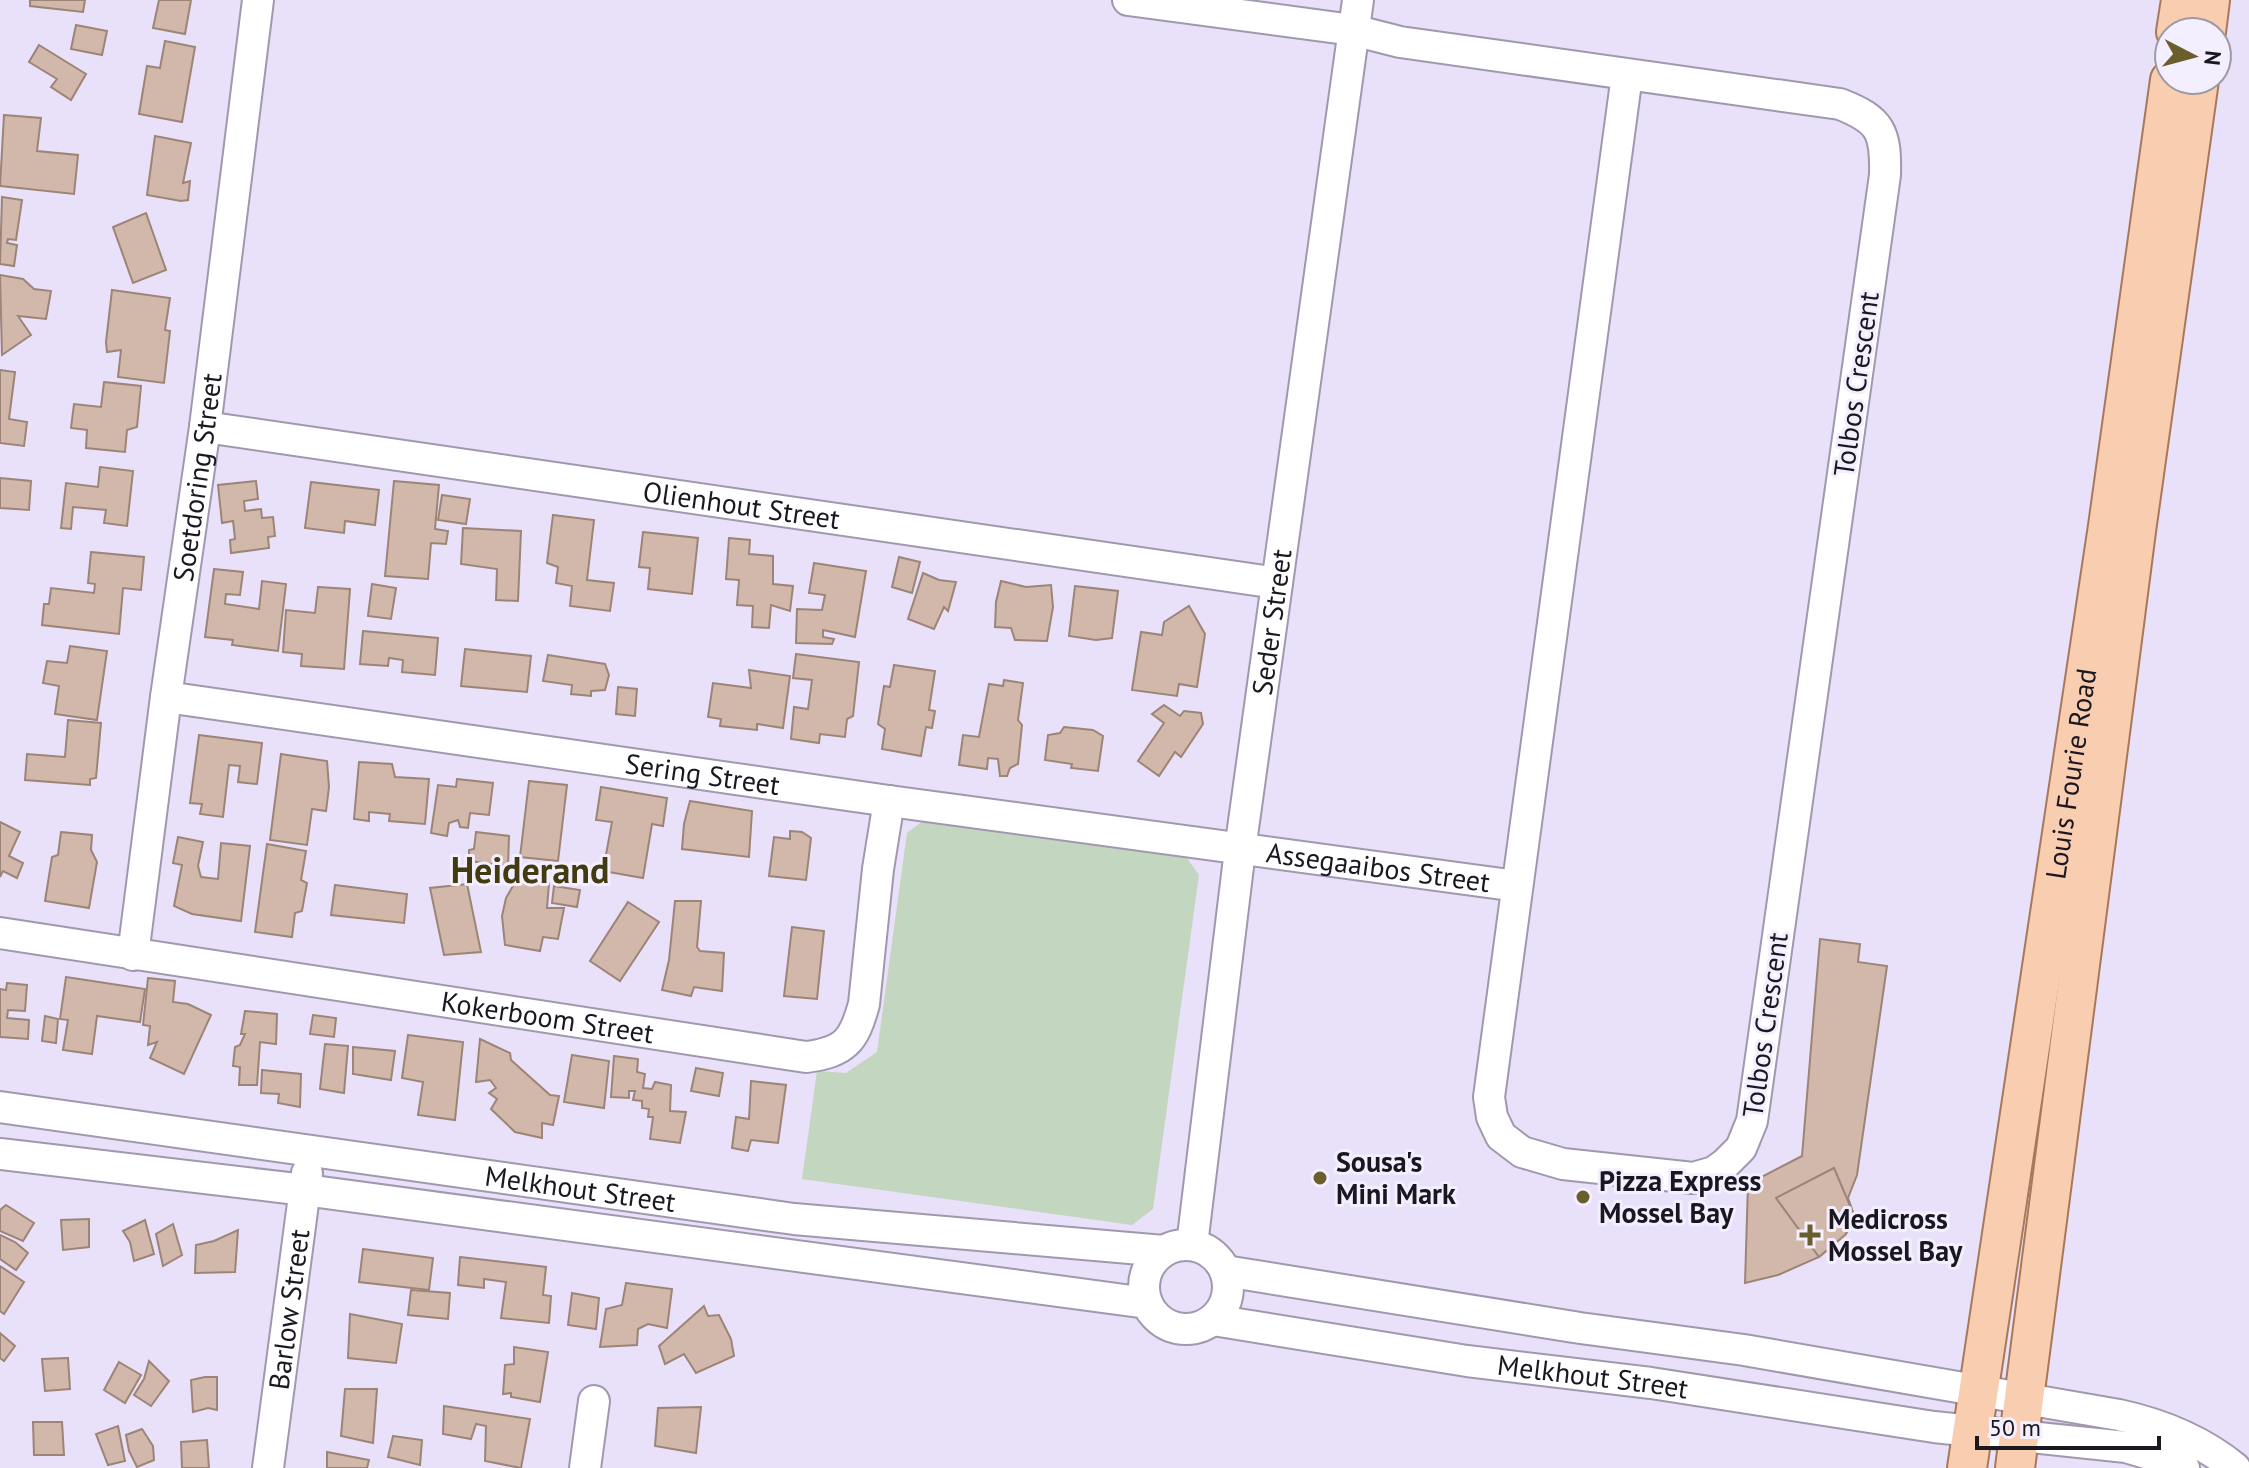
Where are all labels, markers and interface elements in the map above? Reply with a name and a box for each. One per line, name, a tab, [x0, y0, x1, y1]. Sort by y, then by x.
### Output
north arrow	[2153, 16, 2233, 96]
text: N	[2198, 49, 2228, 67]
street label: Tolbos Crescent	[1824, 288, 1887, 479]
street label: Soetdoring Street	[164, 370, 230, 584]
street label: Olienhout Street	[641, 472, 843, 537]
street label: Seder Street	[1243, 546, 1300, 697]
street label: Louis Fourie Road	[2036, 666, 2104, 881]
street label: Sering Street	[623, 744, 783, 803]
street label: Assegaaibos Street	[1264, 833, 1493, 900]
district label: Heiderand	[451, 846, 609, 893]
street label: Tolbos Crescent	[1733, 929, 1796, 1120]
street label: Kokerboom Street	[439, 982, 657, 1051]
place label: Sousa's Mini Mark	[1336, 1143, 1456, 1212]
street label: Melkhout Street	[483, 1157, 678, 1220]
place label: Pizza Express Mossel Bay	[1599, 1162, 1761, 1231]
marker: Sousa's Mini Mark	[1311, 1169, 1329, 1187]
marker: Pizza Express Mossel Bay	[1574, 1188, 1592, 1206]
place label: Medicross Mossel Bay	[1828, 1200, 1963, 1269]
marker: Medicross Mossel Bay	[1799, 1224, 1821, 1246]
street label: Barlow Street	[260, 1226, 317, 1392]
street label: Melkhout Street	[1495, 1346, 1691, 1407]
scale bar	[1977, 1400, 2159, 1450]
text: 50 m	[1989, 1412, 2041, 1443]

